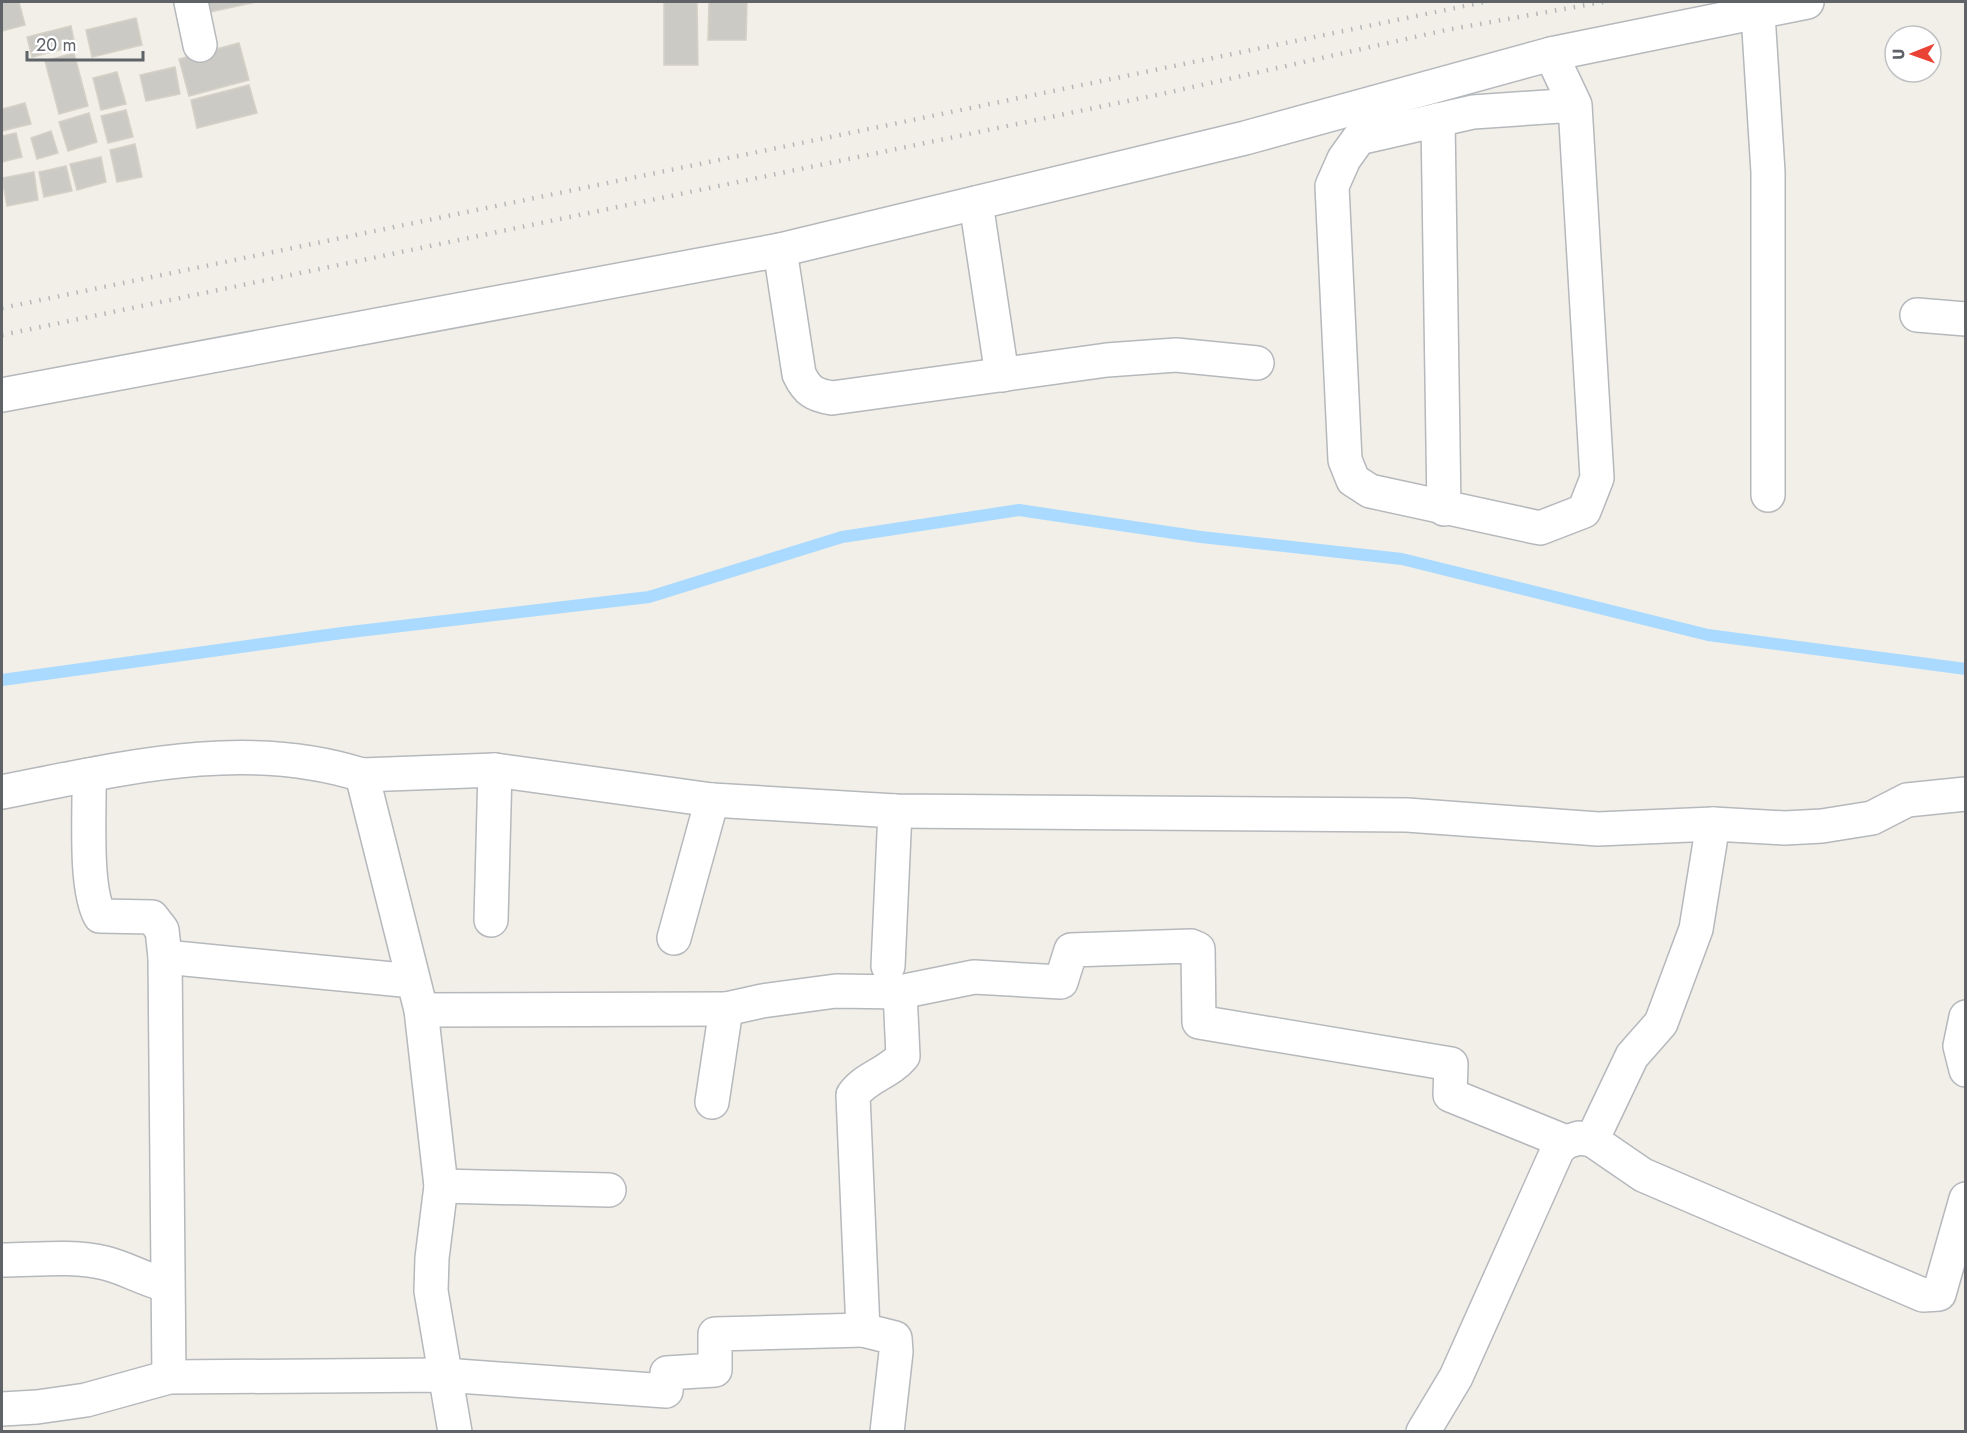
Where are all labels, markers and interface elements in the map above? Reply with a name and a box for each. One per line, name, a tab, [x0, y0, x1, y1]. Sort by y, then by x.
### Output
scale bar	[27, 24, 142, 62]
north arrow	[1883, 24, 1943, 84]
text: 20 m	[36, 32, 76, 58]
text: U	[1887, 48, 1910, 60]

